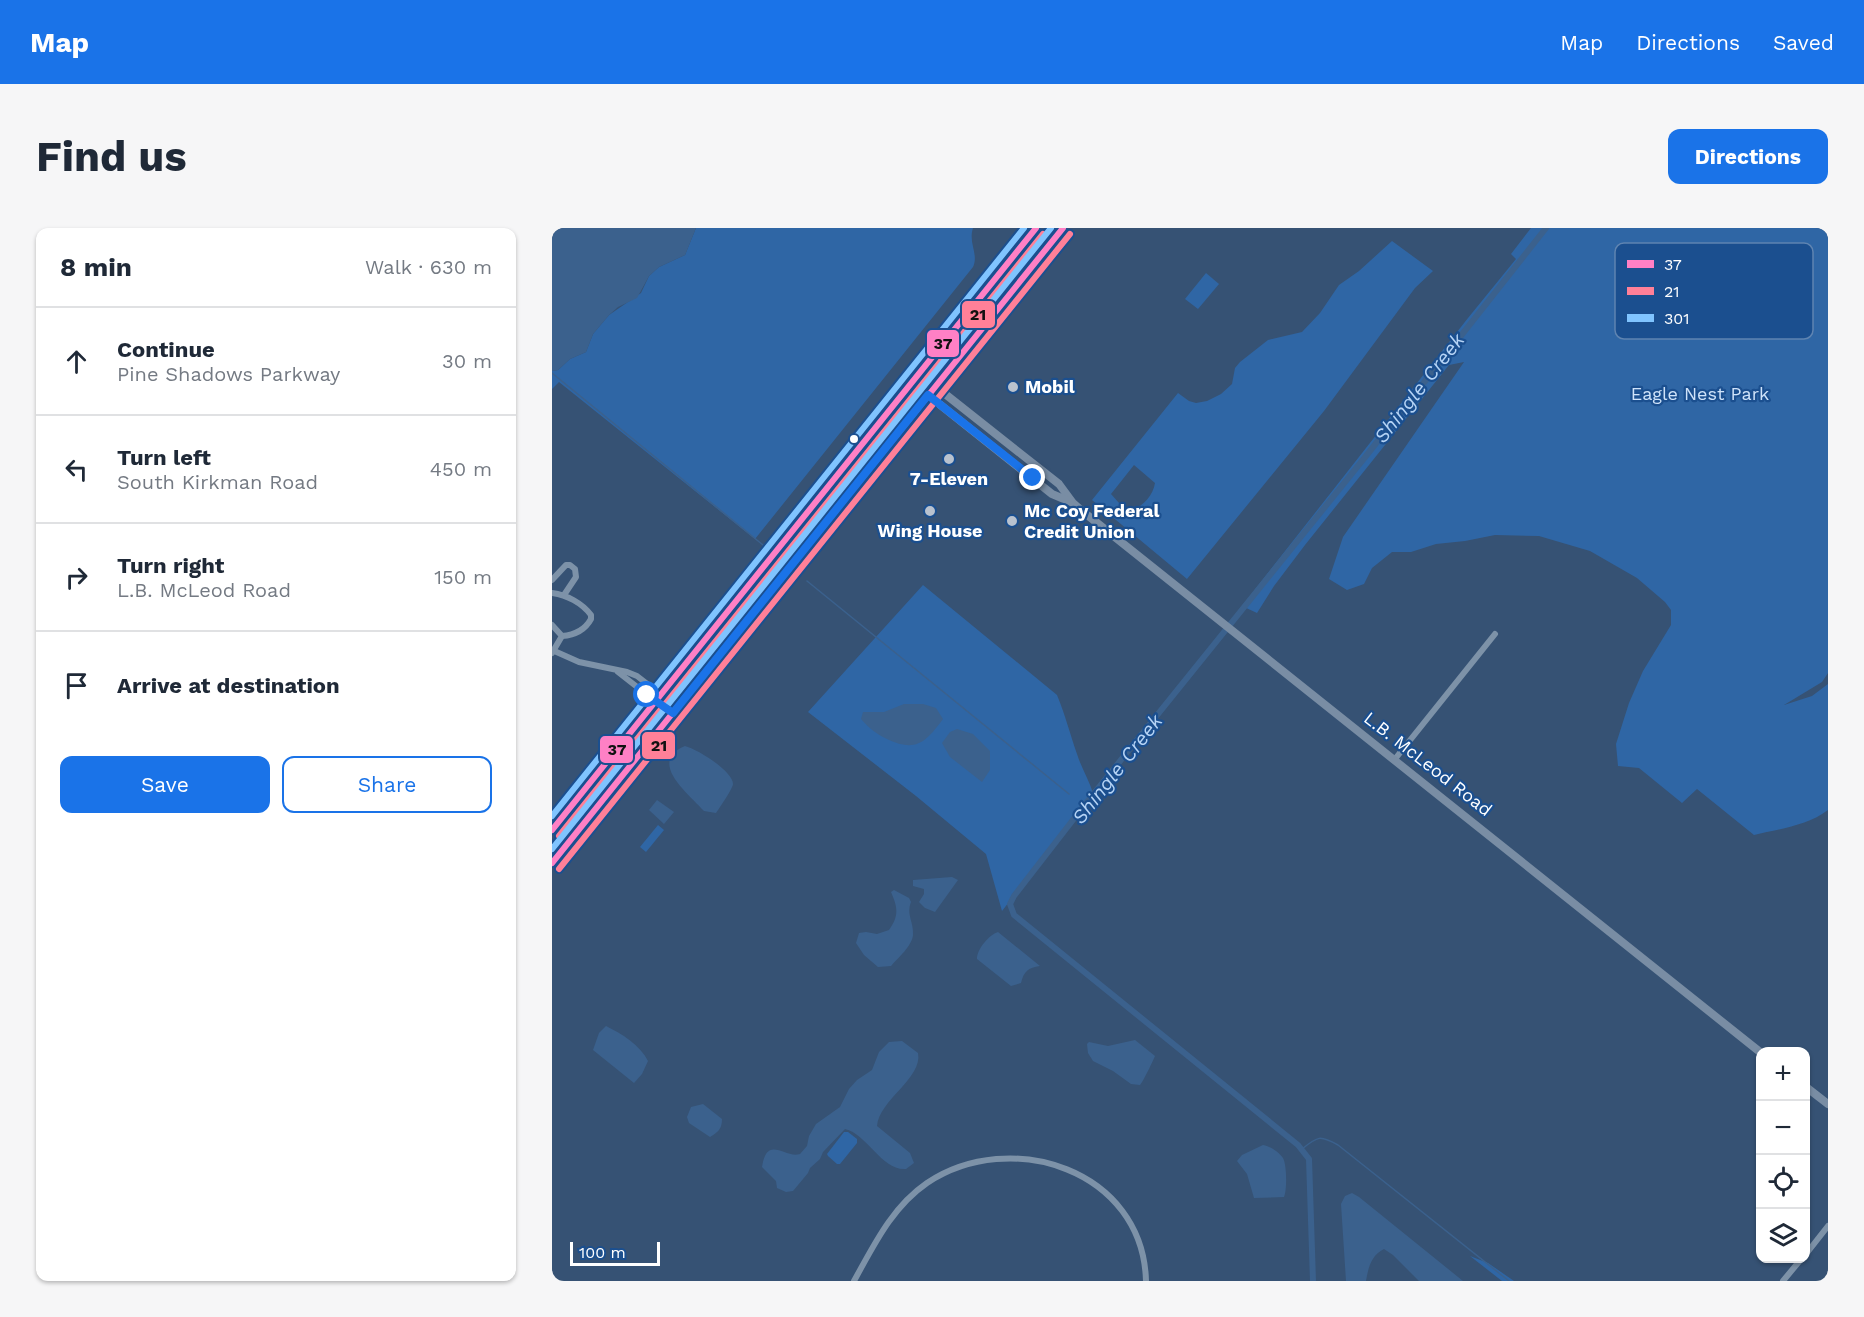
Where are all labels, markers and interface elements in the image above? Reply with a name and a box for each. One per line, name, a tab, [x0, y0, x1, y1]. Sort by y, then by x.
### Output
text: Map	[30, 26, 89, 59]
text: Map	[1560, 30, 1603, 55]
text: Directions	[1636, 30, 1740, 55]
text: Saved	[1773, 30, 1834, 55]
button: Directions	[1668, 129, 1828, 184]
text: Find us	[36, 132, 187, 181]
legend	[1615, 243, 1813, 339]
text: 8 min	[60, 252, 132, 282]
text: Walk · 630 m	[365, 255, 492, 279]
text: 37	[1664, 255, 1682, 274]
text: 21	[1664, 282, 1680, 301]
line badge: 21	[961, 300, 996, 329]
text: 21	[970, 305, 986, 324]
text: 301	[1664, 309, 1690, 328]
water label: Shingle Creek	[1369, 327, 1470, 448]
line badge: 37	[926, 329, 960, 358]
text: 37	[934, 334, 953, 353]
text: Continue	[117, 337, 215, 362]
icon: ahead	[60, 345, 93, 378]
text: 30 m	[442, 349, 492, 373]
text: Pine Shadows Parkway	[117, 362, 340, 386]
place label: Mobil	[1025, 376, 1075, 397]
marker: Mobil	[1006, 380, 1020, 394]
park label: Eagle Nest Park	[1631, 383, 1769, 404]
unlabelled marker	[848, 433, 860, 445]
text: Turn left	[117, 445, 211, 470]
marker: 7-Eleven	[942, 452, 956, 466]
icon: left	[60, 453, 93, 486]
text: 450 m	[430, 457, 492, 481]
route end	[1019, 464, 1045, 490]
place label: 7-Eleven	[910, 468, 988, 489]
text: South Kirkman Road	[117, 470, 318, 494]
place label: Mc Coy Federal Credit Union	[1024, 500, 1159, 542]
marker: Wing House	[923, 504, 937, 518]
marker: Mc Coy Federal Credit Union	[1005, 514, 1019, 528]
place label: Wing House	[878, 520, 982, 541]
text: Turn right	[117, 553, 224, 578]
icon: right	[60, 561, 93, 594]
text: 150 m	[434, 565, 492, 589]
text: L.B. McLeod Road	[117, 578, 291, 602]
icon: arrive	[60, 669, 93, 702]
text: Arrive at destination	[117, 673, 340, 698]
route start	[633, 681, 659, 707]
street label: L.B. McLeod Road	[1360, 707, 1496, 820]
water label: Shingle Creek	[1067, 708, 1168, 829]
line badge: 21	[641, 731, 676, 760]
line badge: 37	[599, 735, 634, 764]
text: 21	[651, 736, 667, 755]
text: 37	[608, 740, 627, 759]
button: Save	[60, 756, 270, 813]
button: Share	[282, 756, 492, 813]
map controls	[1756, 1047, 1810, 1263]
button: +	[1756, 1047, 1810, 1101]
button: −	[1756, 1101, 1810, 1155]
button: locate	[1756, 1155, 1810, 1209]
button: layers	[1756, 1209, 1810, 1263]
scale bar	[570, 1239, 660, 1266]
text: 100 m	[579, 1243, 626, 1262]

